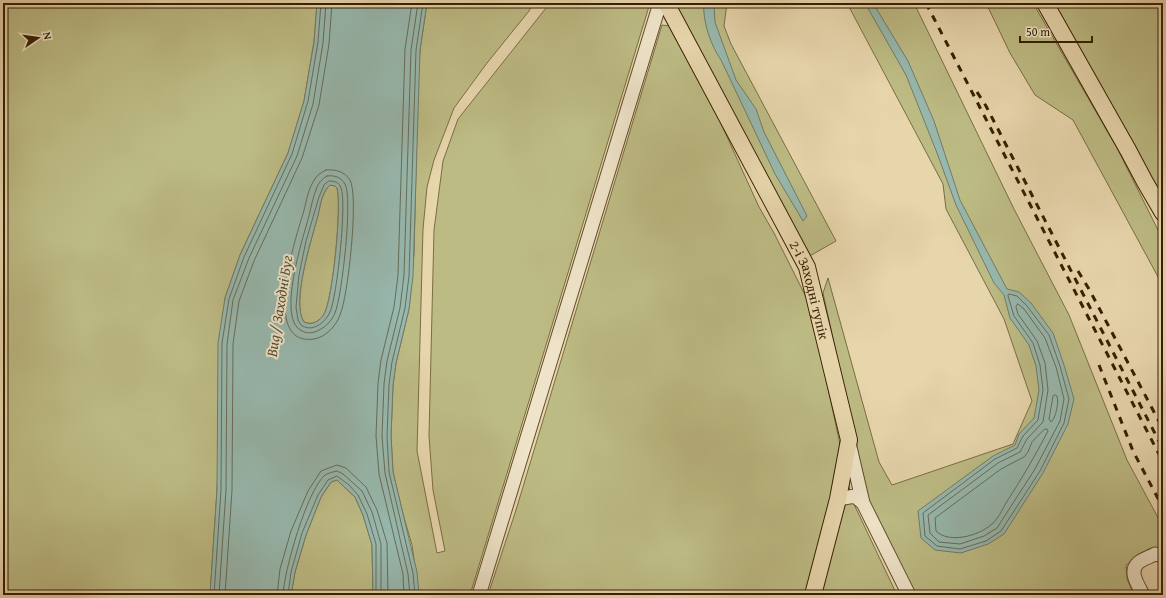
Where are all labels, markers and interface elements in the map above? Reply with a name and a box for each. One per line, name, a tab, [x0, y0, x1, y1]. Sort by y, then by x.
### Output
north arrow	[18, 18, 58, 58]
scale bar	[1020, 18, 1092, 44]
text: 50 m	[1026, 23, 1050, 40]
text: N	[39, 30, 57, 42]
street label: 2-і Заходні тупік	[785, 237, 834, 342]
water label: Bug / Заходні Буг	[260, 253, 297, 359]

